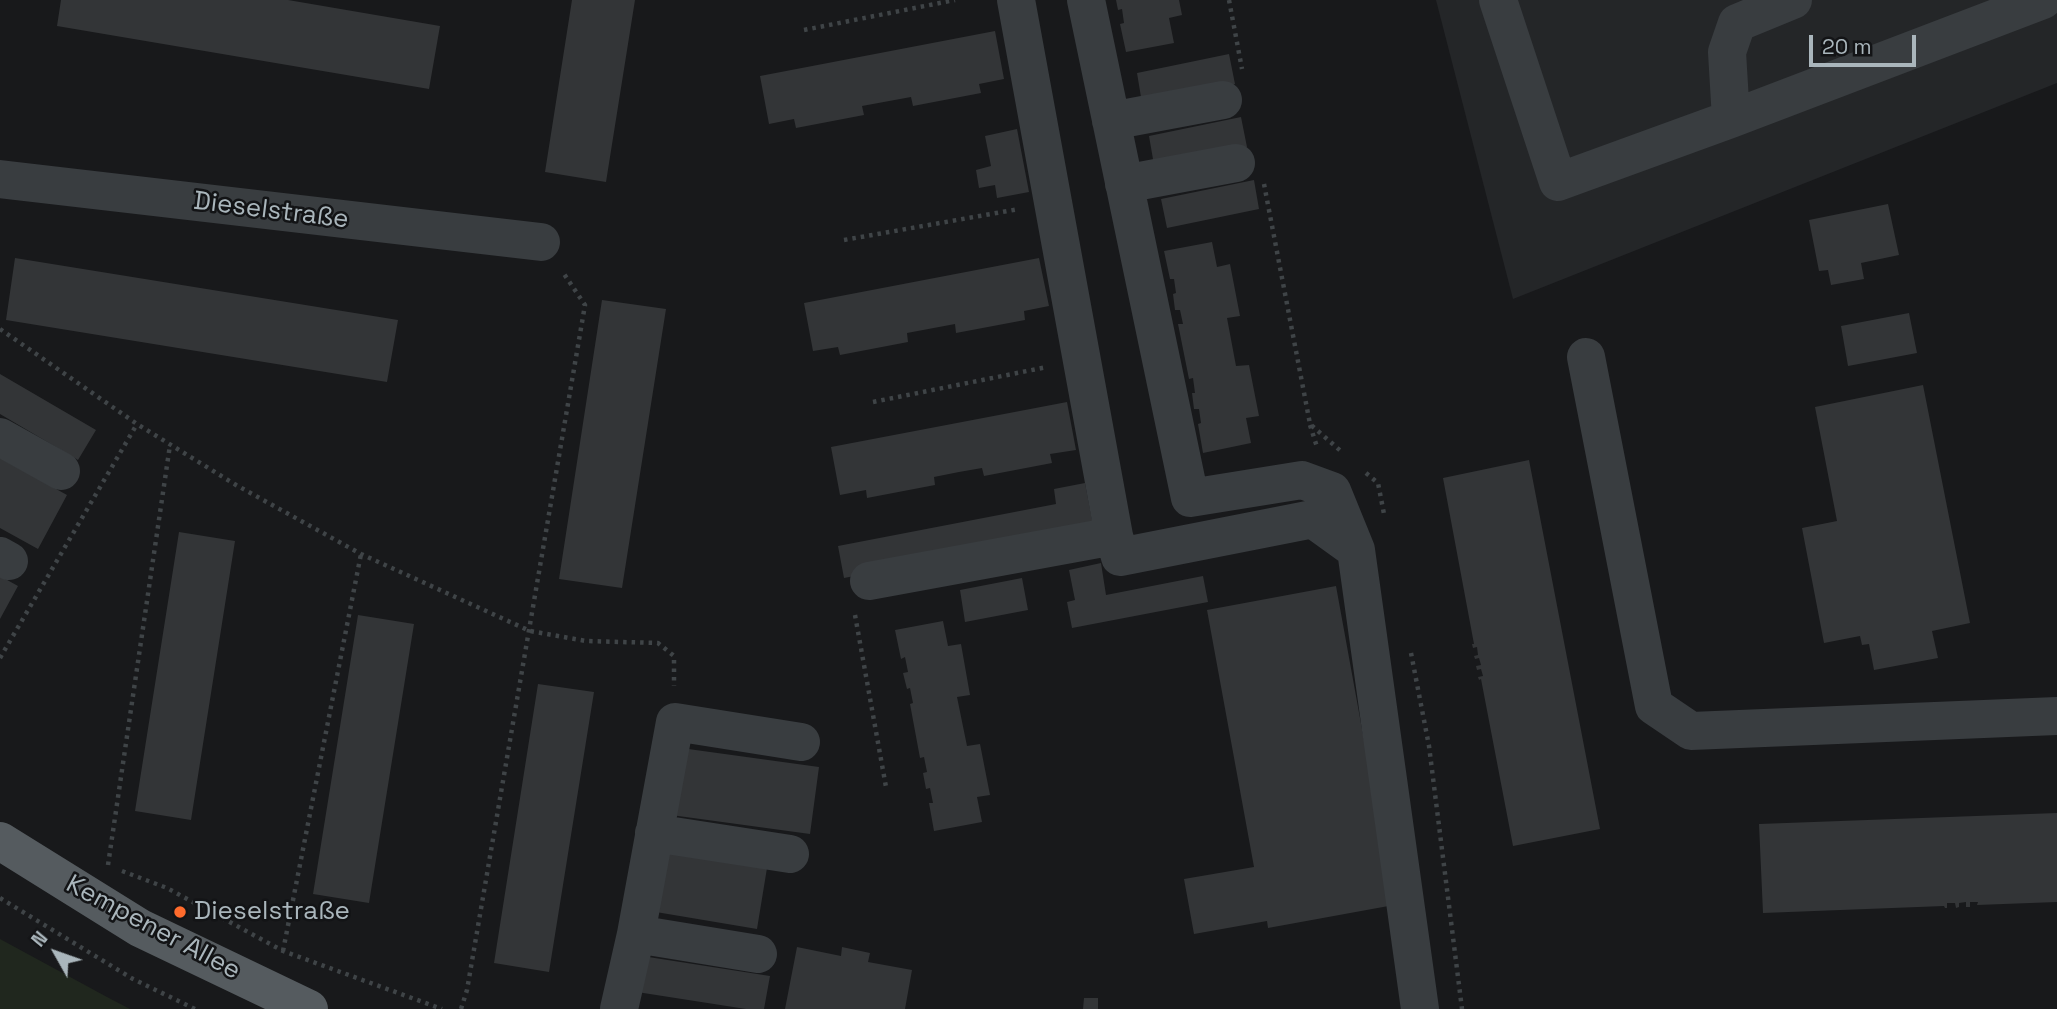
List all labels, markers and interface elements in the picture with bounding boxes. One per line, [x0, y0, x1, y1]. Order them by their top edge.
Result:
scale bar [1812, 21, 1919, 65]
text: 20 m [1822, 33, 1872, 60]
street label: Dieselstraße [192, 186, 350, 236]
street label: Kempener Allee [61, 869, 245, 987]
place label: Dieselstraße [194, 896, 350, 928]
marker: Dieselstraße [172, 904, 188, 920]
north arrow [21, 918, 91, 988]
text: N [26, 926, 53, 952]

